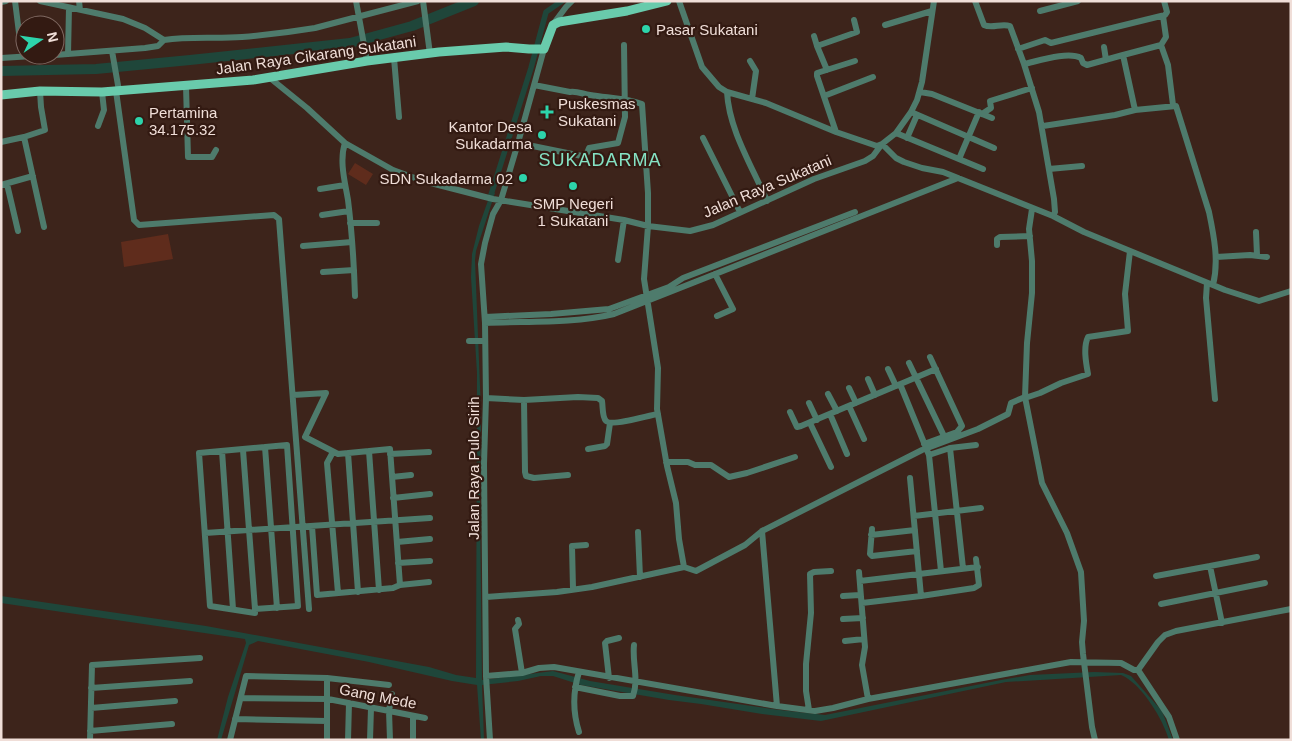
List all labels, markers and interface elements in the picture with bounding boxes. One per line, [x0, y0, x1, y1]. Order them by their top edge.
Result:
north arrow [15, 15, 65, 65]
place label: Pasar Sukatani [656, 21, 758, 38]
marker: Pasar Sukatani [640, 23, 652, 35]
text: N [44, 30, 62, 44]
street label: Jalan Raya Cikarang Sukatani [215, 33, 417, 77]
place label: Puskesmas Sukatani [558, 95, 636, 129]
place label: Pertamina 34.175.32 [149, 104, 218, 138]
marker: Puskesmas Sukatani [540, 105, 554, 119]
marker: Pertamina 34.175.32 [133, 115, 145, 127]
place label: Kantor Desa Sukadarma [449, 118, 533, 152]
marker: Kantor Desa Sukadarma [536, 129, 548, 141]
district label: SUKADARMA [538, 150, 662, 170]
street label: Jalan Raya Sukatani [700, 151, 834, 221]
place label: SDN Sukadarma 02 [380, 170, 513, 187]
marker: SDN Sukadarma 02 [517, 172, 529, 184]
marker: SMP Negeri 1 Sukatani [567, 180, 579, 192]
place label: SMP Negeri 1 Sukatani [533, 195, 613, 229]
street label: Jalan Raya Pulo Sirih [465, 396, 482, 540]
street label: Gang Mede [338, 680, 418, 712]

